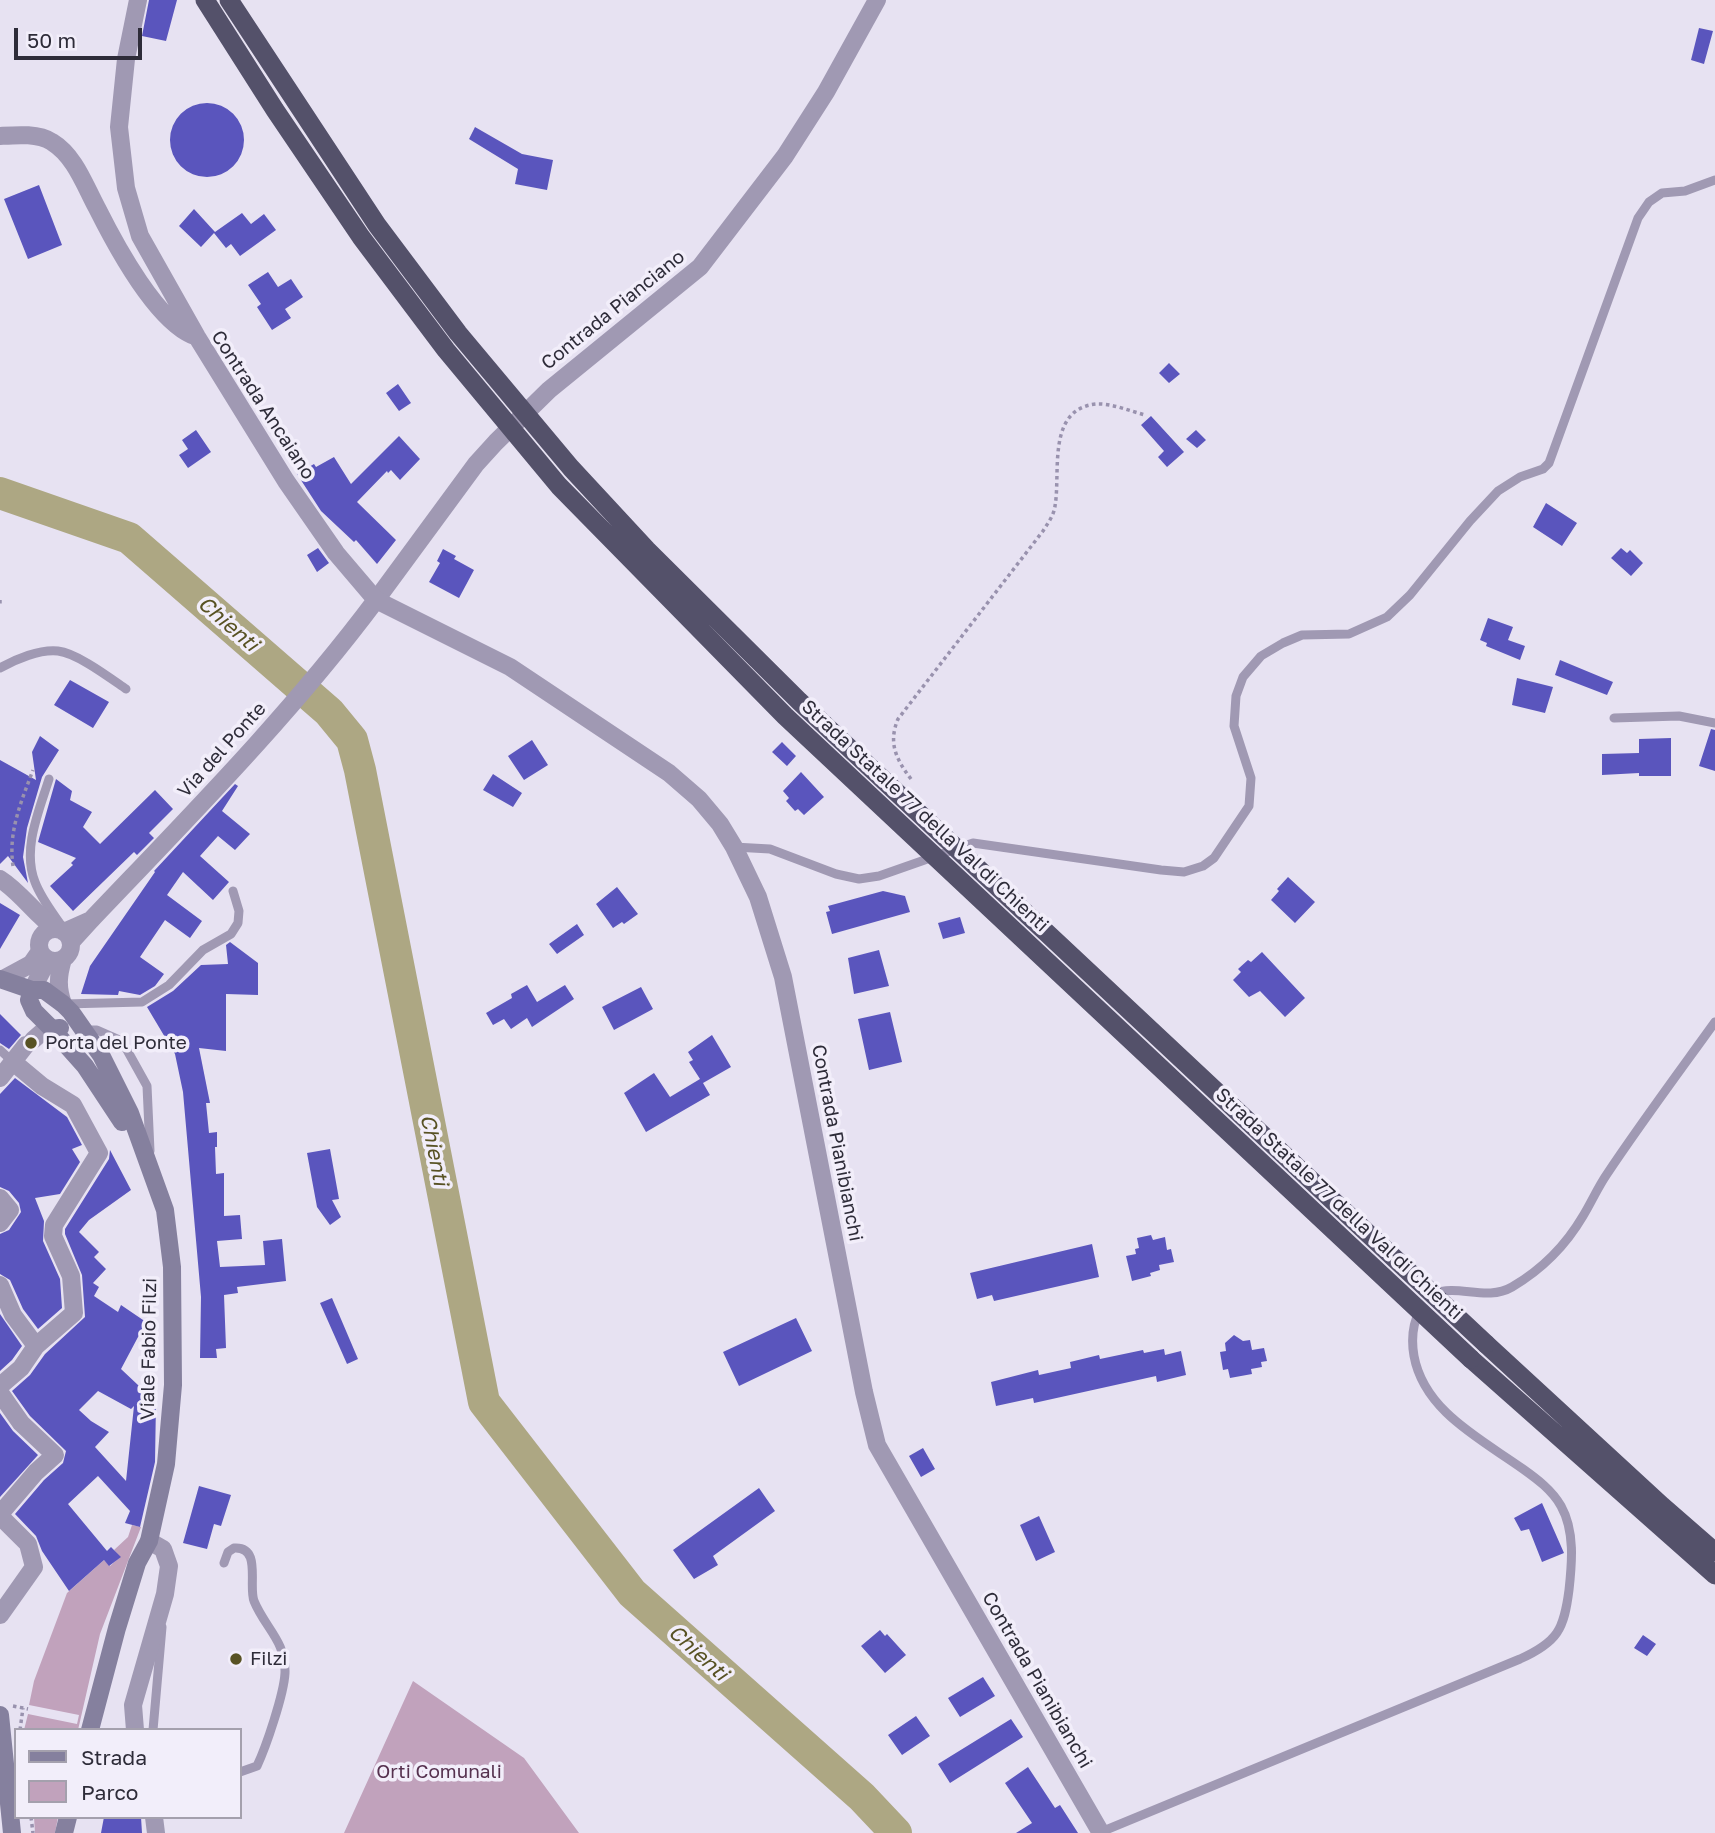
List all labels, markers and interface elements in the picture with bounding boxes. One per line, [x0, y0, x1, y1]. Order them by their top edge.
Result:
scale bar [18, 14, 145, 58]
text: 50 m [27, 27, 76, 53]
street label: Contrada Pianciano [537, 245, 689, 375]
street label: Contrada Ancaiano [206, 326, 320, 484]
water label: Chienti [193, 591, 263, 657]
street label: Strada Statale 77 della Val di Chienti [797, 695, 1053, 937]
street label: Via del Ponte [173, 698, 271, 802]
place label: Porta del Ponte [45, 1032, 187, 1054]
marker: Porta del Ponte [23, 1035, 39, 1051]
street label: Contrada Pianibianchi [807, 1043, 867, 1243]
street label: Strada Statale 77 della Val di Chienti [1211, 1083, 1467, 1325]
water label: Chienti [415, 1112, 453, 1188]
street label: Viale Fabio Filzi [136, 1278, 162, 1420]
street label: Contrada Pianibianchi [977, 1588, 1097, 1772]
water label: Chienti [663, 1620, 733, 1686]
place label: Filzi [250, 1648, 287, 1670]
marker: Filzi [228, 1651, 244, 1667]
legend [14, 1728, 242, 1819]
text: Strada [81, 1744, 147, 1770]
park label: Orti Comunali [376, 1761, 502, 1783]
text: Parco [81, 1779, 138, 1805]

